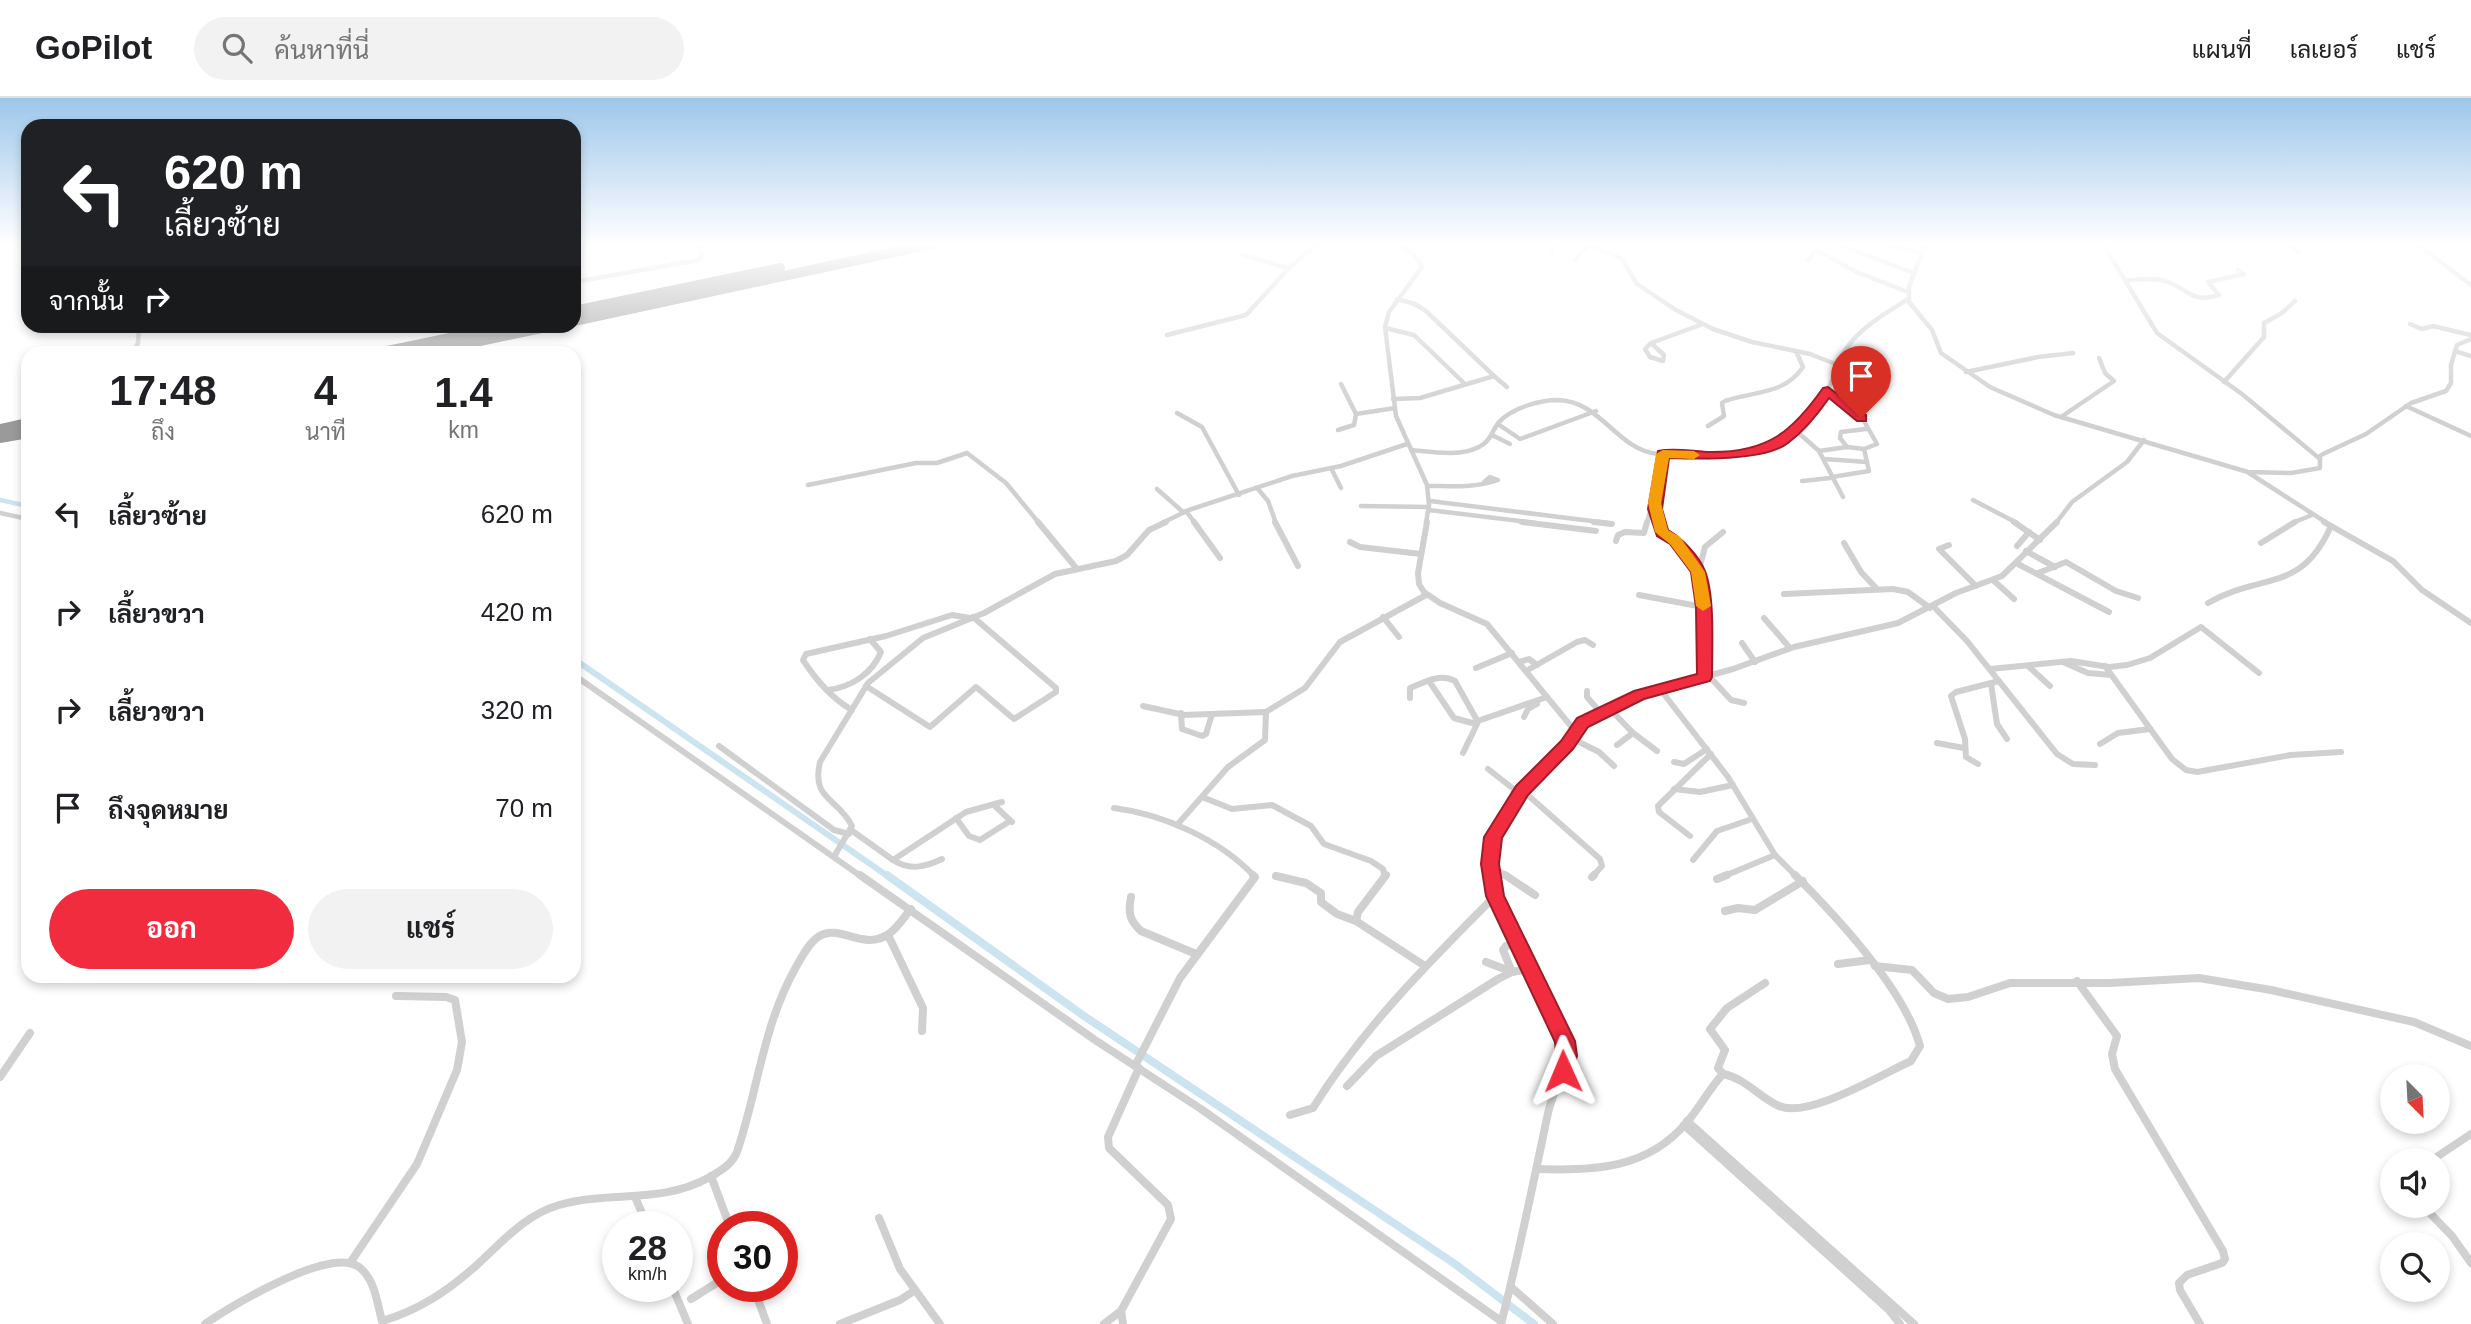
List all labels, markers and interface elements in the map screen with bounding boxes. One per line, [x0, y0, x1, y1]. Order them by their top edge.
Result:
search box [194, 17, 684, 80]
text: GoPilot [35, 29, 152, 66]
icon: search [218, 29, 256, 67]
text: ค้นหาที่นี่ [274, 35, 369, 65]
text: แผนที่ [2192, 36, 2252, 63]
text: เลเยอร์ [2290, 36, 2358, 63]
text: แชร์ [2396, 36, 2436, 63]
text: 620 m [164, 145, 303, 199]
icon: left [49, 147, 140, 238]
text: เลี้ยวซ้าย [164, 207, 281, 243]
icon: right [138, 280, 176, 318]
text: จากนั้น [49, 286, 124, 316]
pin [1831, 346, 1891, 418]
icon: arrive [1842, 357, 1880, 395]
text: 17:48 [109, 367, 217, 414]
text: 4 [314, 367, 337, 414]
text: 1.4 [434, 369, 493, 416]
text: km [448, 417, 479, 443]
text: ถึง [151, 419, 175, 445]
text: นาที [305, 419, 346, 445]
icon: left [49, 495, 87, 533]
text: 620 m [481, 499, 553, 529]
text: เลี้ยวซ้าย [108, 501, 207, 531]
icon: right [49, 593, 87, 631]
text: 420 m [481, 597, 553, 627]
text: เลี้ยวขวา [108, 599, 205, 629]
icon: right [49, 691, 87, 729]
text: 320 m [481, 695, 553, 725]
text: เลี้ยวขวา [108, 697, 205, 727]
icon: arrive [49, 789, 87, 827]
text: 70 m [495, 793, 553, 823]
text: ถึงจุดหมาย [108, 795, 229, 825]
button: ออก [49, 889, 294, 969]
button: แชร์ [308, 889, 553, 969]
position arrow [1526, 1034, 1600, 1108]
north arrow [2380, 1064, 2450, 1134]
map controls [2380, 1064, 2450, 1302]
button: sound [2380, 1148, 2450, 1218]
speed limit sign: 30 [707, 1211, 798, 1302]
text: 28 [628, 1228, 667, 1267]
button: search [2380, 1232, 2450, 1302]
text: km/h [628, 1264, 667, 1284]

